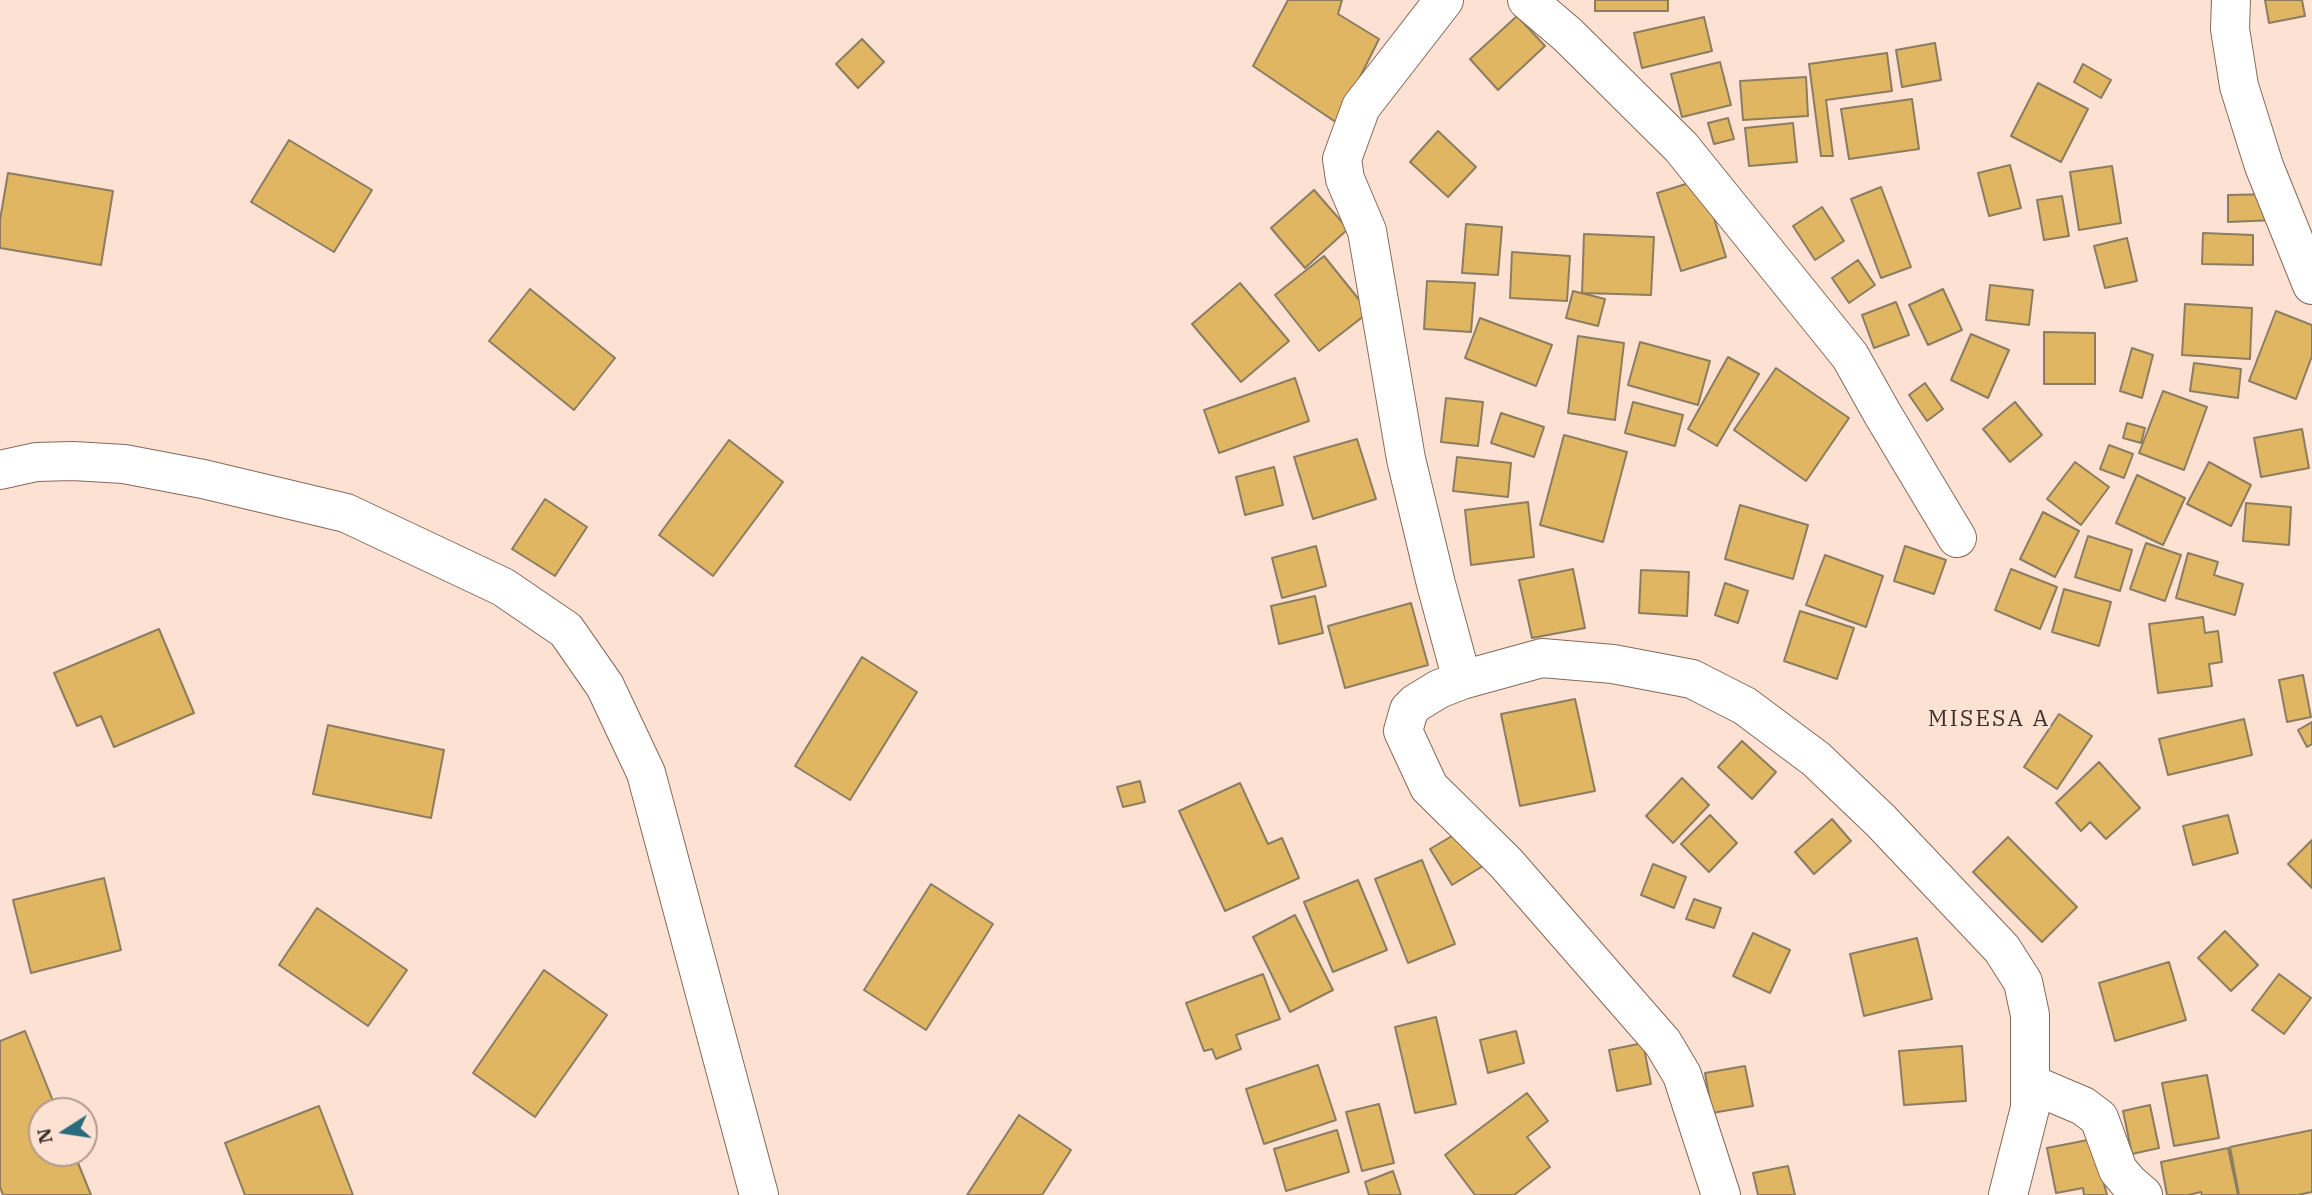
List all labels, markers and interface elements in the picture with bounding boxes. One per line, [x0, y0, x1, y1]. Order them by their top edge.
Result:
district label: MISESA A [1929, 705, 2049, 733]
north arrow [28, 1097, 98, 1167]
text: N [31, 1126, 58, 1146]

